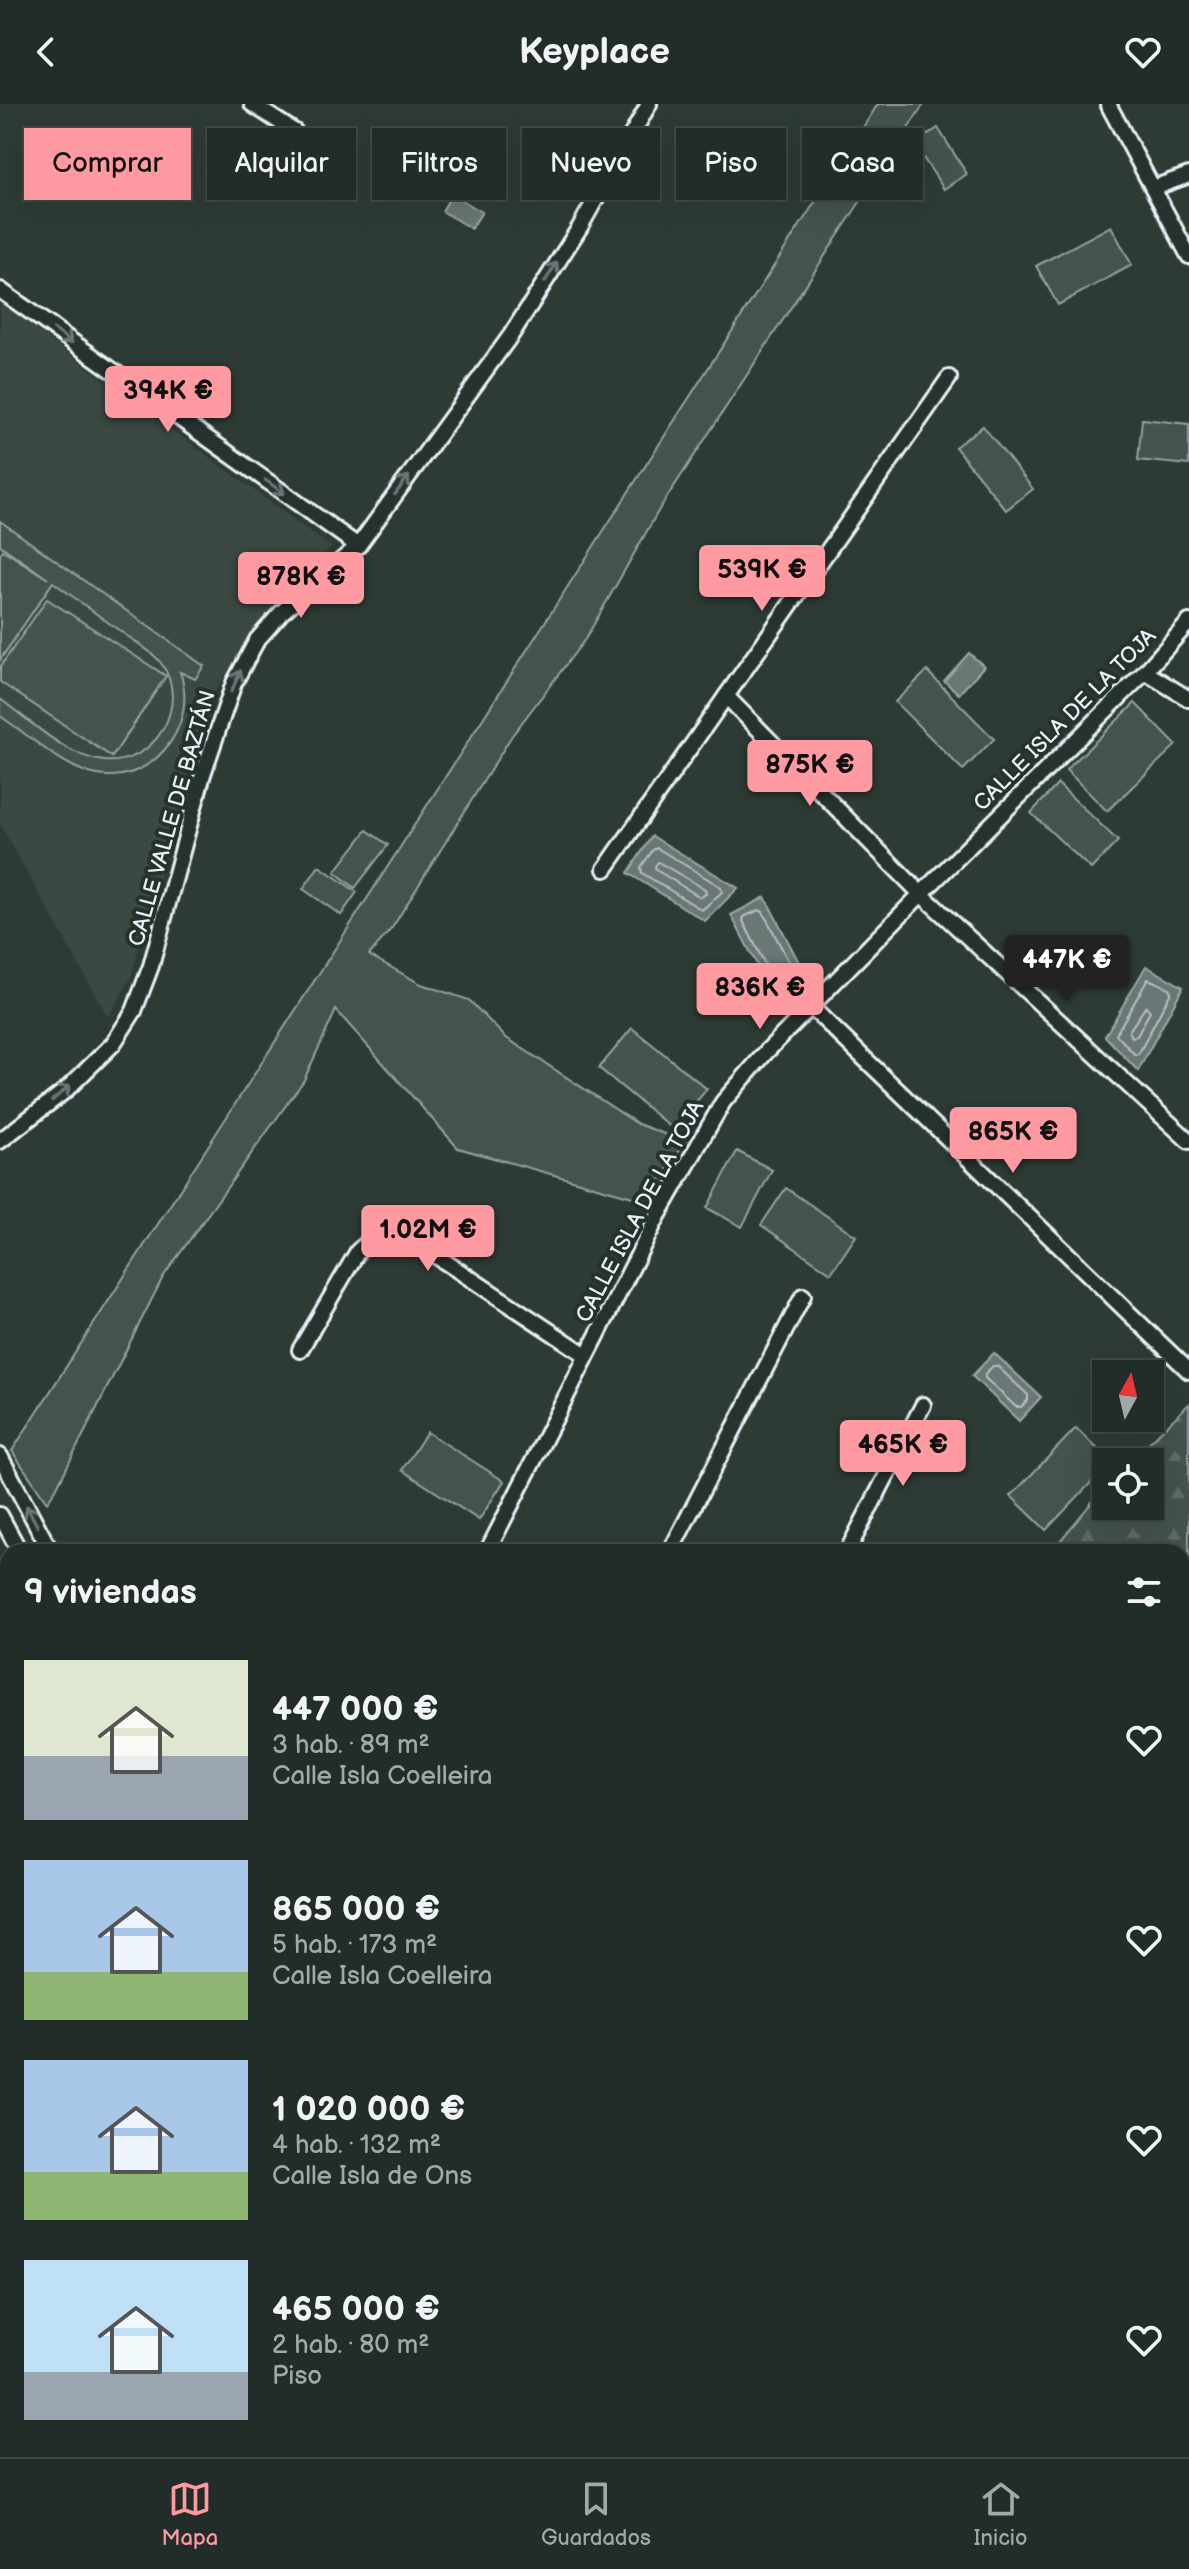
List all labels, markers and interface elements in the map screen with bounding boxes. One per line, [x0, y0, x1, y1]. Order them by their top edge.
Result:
icon: back [24, 30, 68, 74]
icon: heart [1121, 30, 1165, 74]
text: Keyplace [519, 31, 670, 74]
chip: Comprar [24, 128, 191, 200]
chip: Alquilar [207, 128, 356, 200]
chip: Filtros [372, 128, 506, 200]
chip: Nuevo [522, 128, 660, 200]
chip: Piso [676, 128, 786, 200]
chip: Casa [802, 128, 923, 200]
one-way arrow [544, 261, 560, 284]
one-way arrow [52, 328, 74, 344]
pin: 394K € [103, 366, 233, 434]
text: 394K € [123, 376, 213, 407]
one-way arrow [394, 474, 410, 496]
one-way arrow [264, 478, 285, 495]
pin: 539K € [697, 545, 827, 613]
pin: 878K € [236, 552, 366, 620]
text: 539K € [717, 555, 807, 586]
text: 878K € [256, 562, 346, 593]
street label: CALLE ISLA DE LA TOJA [968, 623, 1162, 817]
one-way arrow [229, 669, 244, 693]
street label: CALLE VALLE DE BAZTÁN [122, 687, 222, 949]
pin: 875K € [745, 740, 875, 808]
text: 875K € [765, 750, 855, 781]
pin: 447K € [1002, 935, 1132, 1003]
text: 447K € [1022, 945, 1112, 976]
pin: 836K € [695, 963, 825, 1031]
text: 836K € [715, 973, 805, 1004]
one-way arrow [50, 1084, 71, 1102]
street label: CALLE ISLA DE LA TOJA [570, 1096, 711, 1327]
pin: 865K € [948, 1107, 1078, 1175]
text: 865K € [968, 1117, 1058, 1148]
pin: 1.02M € [354, 1205, 502, 1273]
text: 1.02M € [379, 1215, 477, 1246]
north arrow [1092, 1360, 1164, 1432]
map controls [1092, 1360, 1164, 1520]
pin: 465K € [838, 1420, 968, 1488]
text: 465K € [858, 1430, 948, 1461]
button: locate [1092, 1448, 1164, 1520]
one-way arrow [23, 1505, 39, 1529]
icon: filters [1122, 1570, 1166, 1614]
text: 9 viviendas [24, 1572, 197, 1613]
text: 447 000 € [272, 1689, 438, 1730]
icon: home [88, 1692, 184, 1788]
icon: heart [1122, 1718, 1166, 1762]
text: 3 hab. · 89 m² [272, 1730, 430, 1761]
text: Calle Isla Coelleira [272, 1761, 493, 1792]
text: 865 000 € [272, 1889, 440, 1930]
icon: home [88, 1892, 184, 1988]
icon: heart [1122, 1918, 1166, 1962]
text: 5 hab. · 173 m² [272, 1930, 437, 1961]
text: Calle Isla Coelleira [272, 1961, 493, 1992]
text: 1 020 000 € [272, 2089, 465, 2130]
icon: home [88, 2092, 184, 2188]
icon: heart [1122, 2118, 1166, 2162]
text: 4 hab. · 132 m² [272, 2130, 441, 2161]
text: Calle Isla de Ons [272, 2161, 472, 2192]
text: 465 000 € [272, 2289, 440, 2330]
icon: home [88, 2292, 184, 2388]
icon: heart [1122, 2318, 1166, 2362]
text: 2 hab. · 80 m² [272, 2330, 429, 2361]
text: Piso [272, 2361, 322, 2392]
tab: Mapa [161, 2477, 218, 2552]
tab: Guardados [541, 2477, 651, 2552]
tab: Inicio [974, 2477, 1028, 2552]

